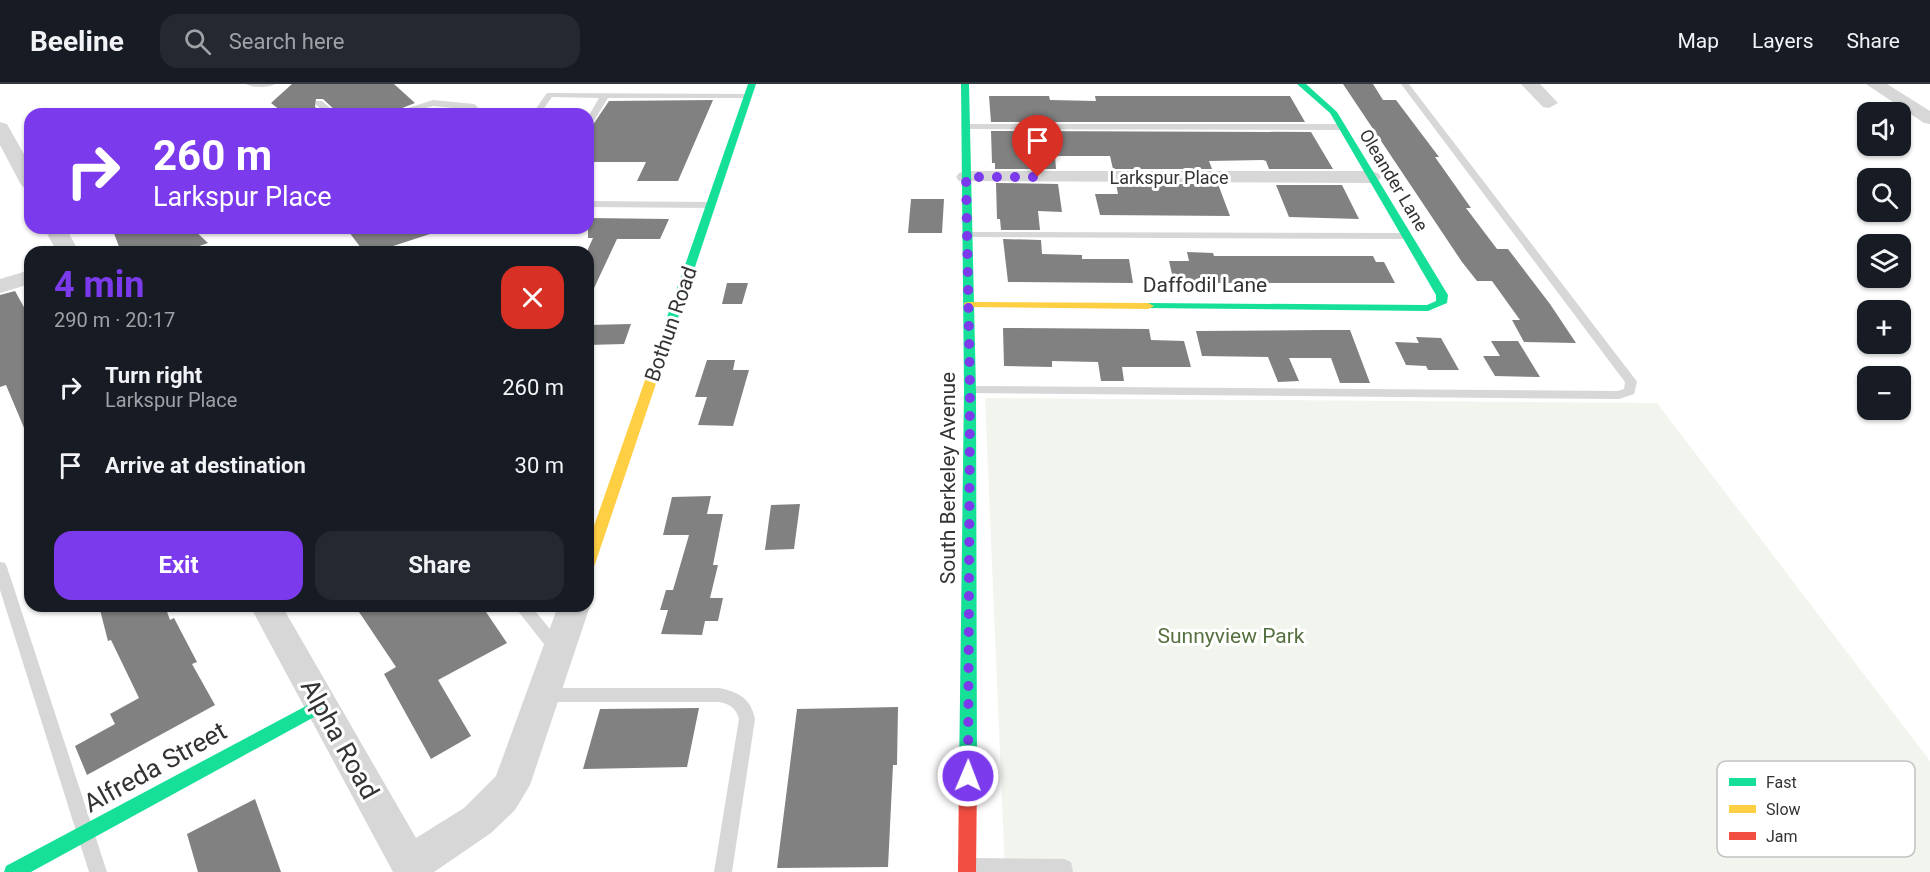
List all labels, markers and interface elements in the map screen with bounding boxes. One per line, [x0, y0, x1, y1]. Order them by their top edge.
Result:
search box [160, 14, 580, 68]
text: Beeline [30, 25, 124, 58]
icon: search [181, 25, 214, 58]
text: Search here [229, 29, 345, 54]
text: Map [1677, 29, 1719, 53]
text: Layers [1752, 29, 1813, 53]
text: Share [1846, 29, 1900, 53]
map controls [1857, 102, 1911, 420]
button: sound [1857, 102, 1911, 156]
pin [1012, 115, 1063, 177]
icon: arrive [1021, 124, 1054, 157]
street label: Oleander Lane [1355, 125, 1433, 235]
text: 260 m [153, 131, 272, 180]
icon: right [54, 132, 132, 210]
street label: Larkspur Place [1109, 167, 1229, 188]
button: search [1857, 168, 1911, 222]
text: Larkspur Place [153, 181, 332, 213]
button: layers [1857, 234, 1911, 288]
street label: Bothun Road [640, 263, 702, 385]
text: 4 min [54, 264, 145, 306]
button: close [501, 266, 564, 329]
street label: Daffodil Lane [1143, 273, 1267, 297]
button: + [1857, 300, 1911, 354]
text: 290 m · 20:17 [54, 308, 175, 332]
text: Turn right [105, 363, 202, 388]
button: − [1857, 366, 1911, 420]
icon: right [54, 371, 87, 404]
street label: South Berkeley Avenue [936, 372, 960, 584]
text: 260 m [502, 375, 564, 400]
text: Larkspur Place [105, 388, 237, 412]
icon: arrive [54, 449, 87, 482]
text: Arrive at destination [105, 453, 306, 478]
text: 30 m [515, 453, 564, 478]
button: Exit [54, 531, 303, 600]
button: Share [315, 531, 564, 600]
park label: Sunnyview Park [1158, 624, 1305, 648]
street label: Alpha Road [295, 674, 385, 804]
street label: Alfreda Street [78, 715, 232, 819]
position arrow [936, 744, 1000, 808]
legend [1717, 761, 1915, 857]
text: Fast [1766, 773, 1797, 792]
text: Slow [1766, 800, 1801, 819]
text: Jam [1766, 827, 1798, 846]

